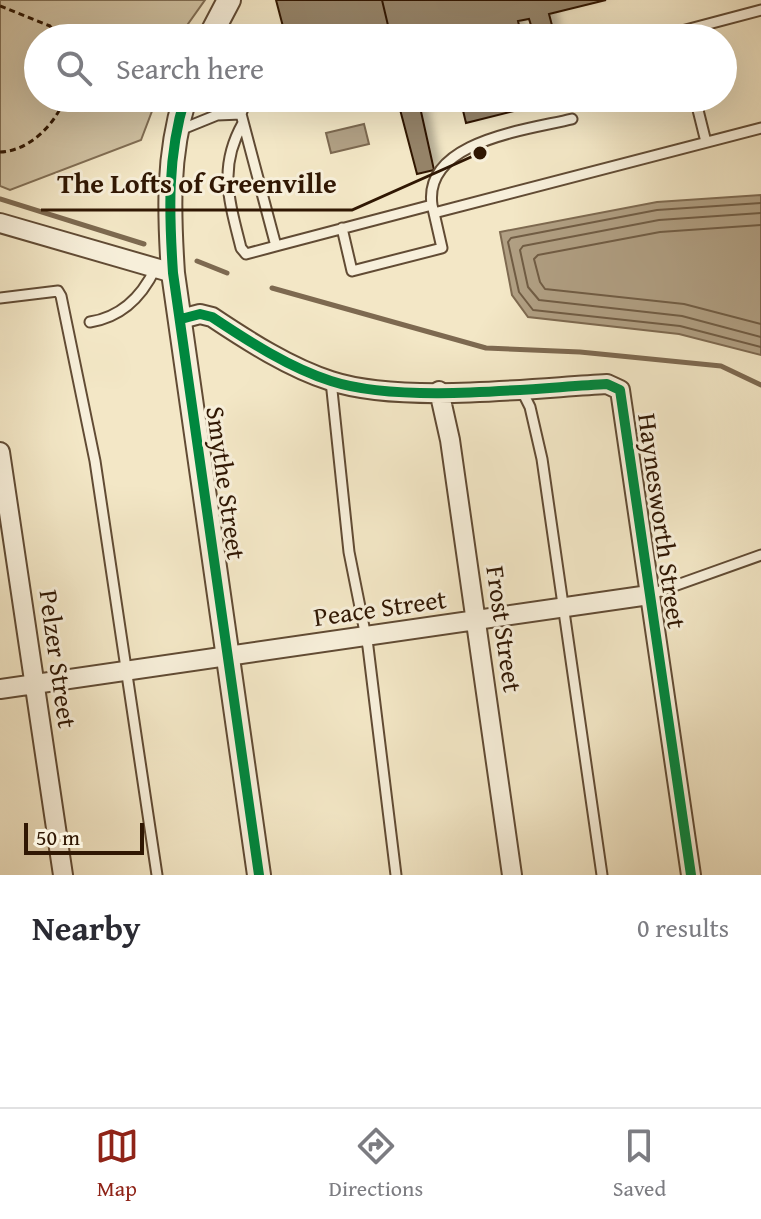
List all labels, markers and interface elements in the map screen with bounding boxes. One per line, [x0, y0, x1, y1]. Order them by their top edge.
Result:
search box [24, 24, 737, 112]
icon: search [52, 46, 96, 90]
text: Search here [116, 46, 264, 90]
callout: The Lofts of Greenville [41, 158, 352, 210]
text: The Lofts of Greenville [57, 162, 337, 203]
street label: Smythe Street [196, 404, 257, 562]
street label: Haynesworth Street [628, 411, 697, 631]
street label: Frost Street [476, 563, 533, 695]
street label: Peace Street [311, 579, 449, 636]
street label: Pelzer Street [29, 587, 87, 731]
scale bar [24, 819, 144, 855]
text: 50 m [36, 821, 80, 853]
text: Nearby [32, 903, 141, 952]
text: 0 results [637, 908, 729, 947]
tab: Map [95, 1124, 139, 1204]
tab: Directions [329, 1124, 423, 1204]
tab: Saved [613, 1124, 666, 1204]

